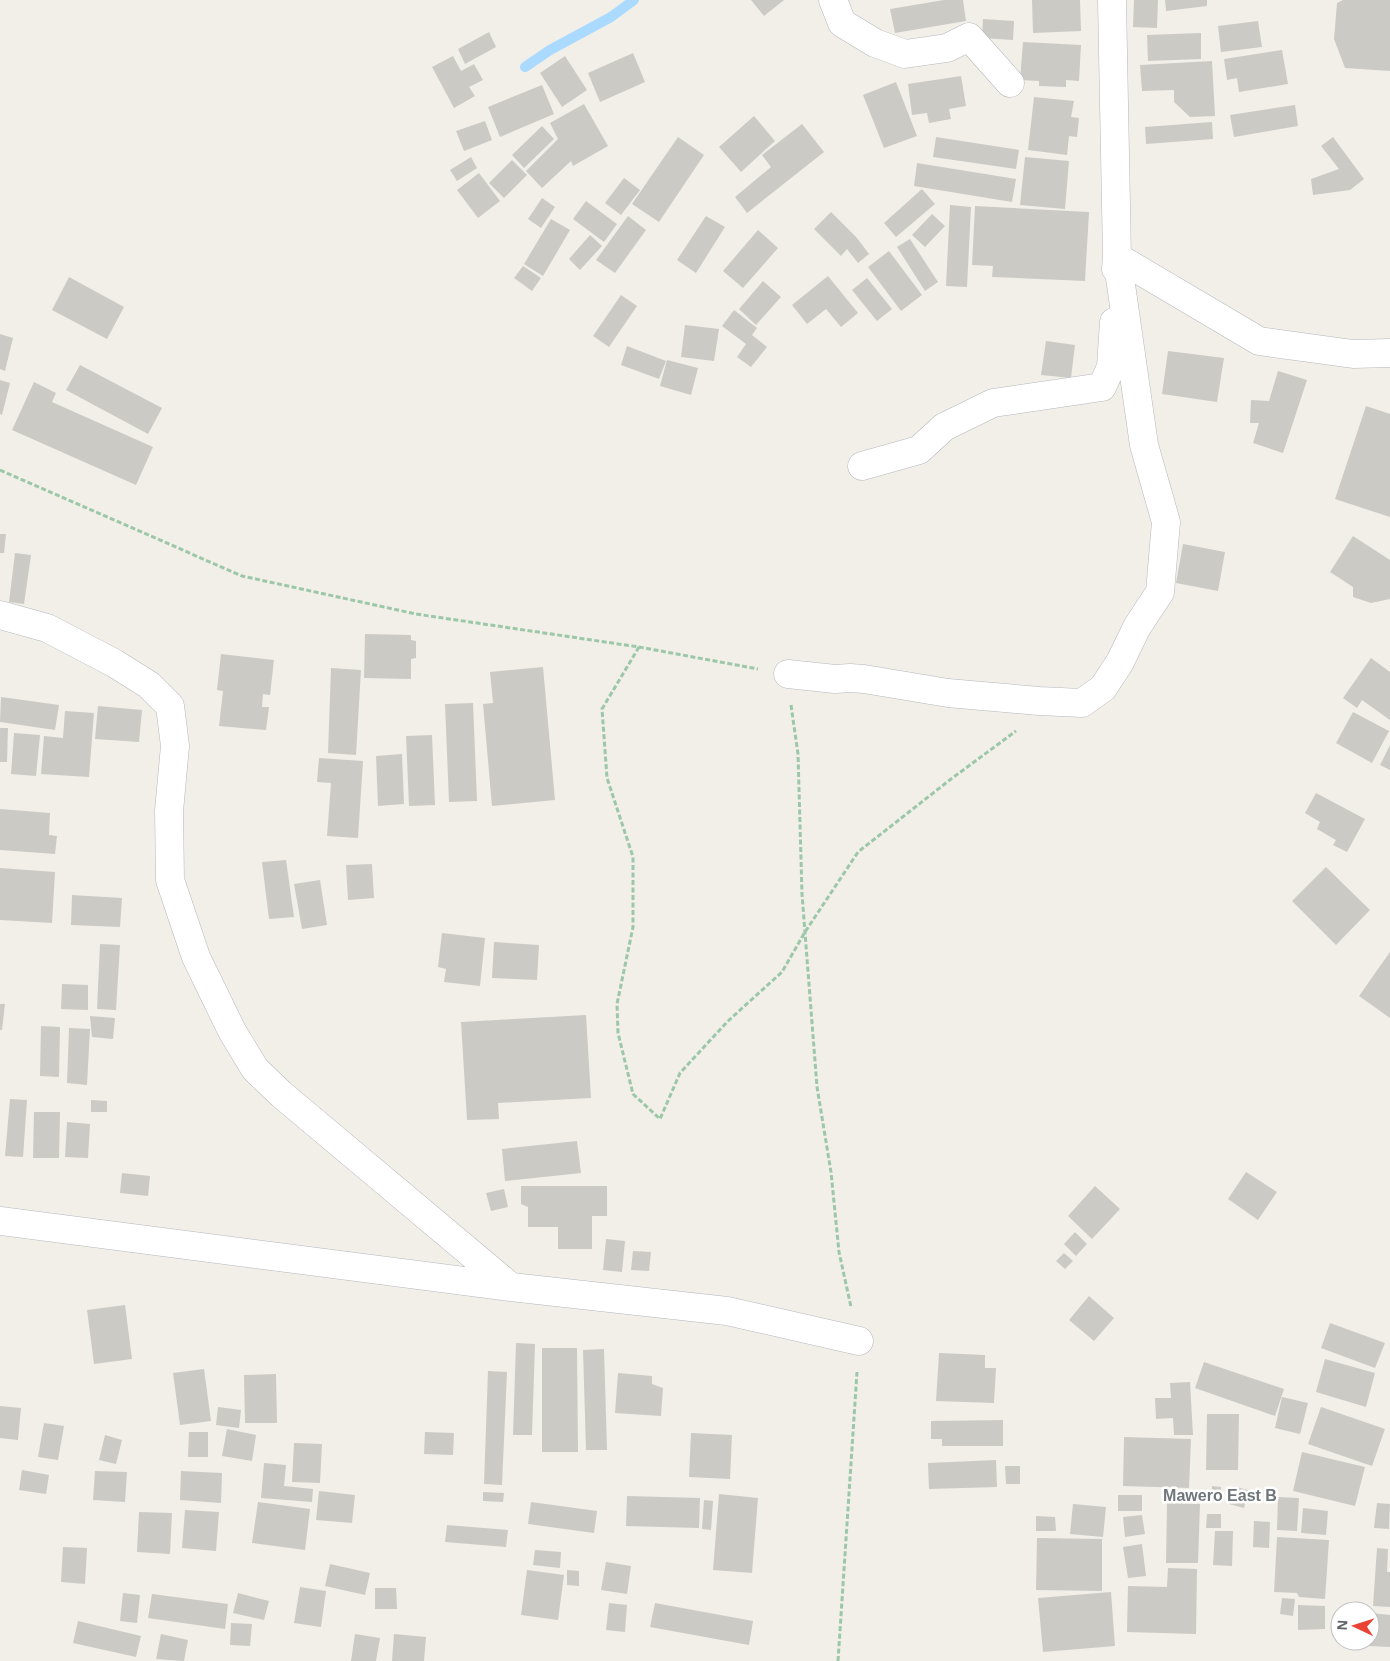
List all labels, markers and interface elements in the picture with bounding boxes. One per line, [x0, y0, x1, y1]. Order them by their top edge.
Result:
district label: Mawero East B [1163, 1487, 1277, 1504]
north arrow [1330, 1601, 1380, 1651]
text: N [1334, 1619, 1350, 1631]

